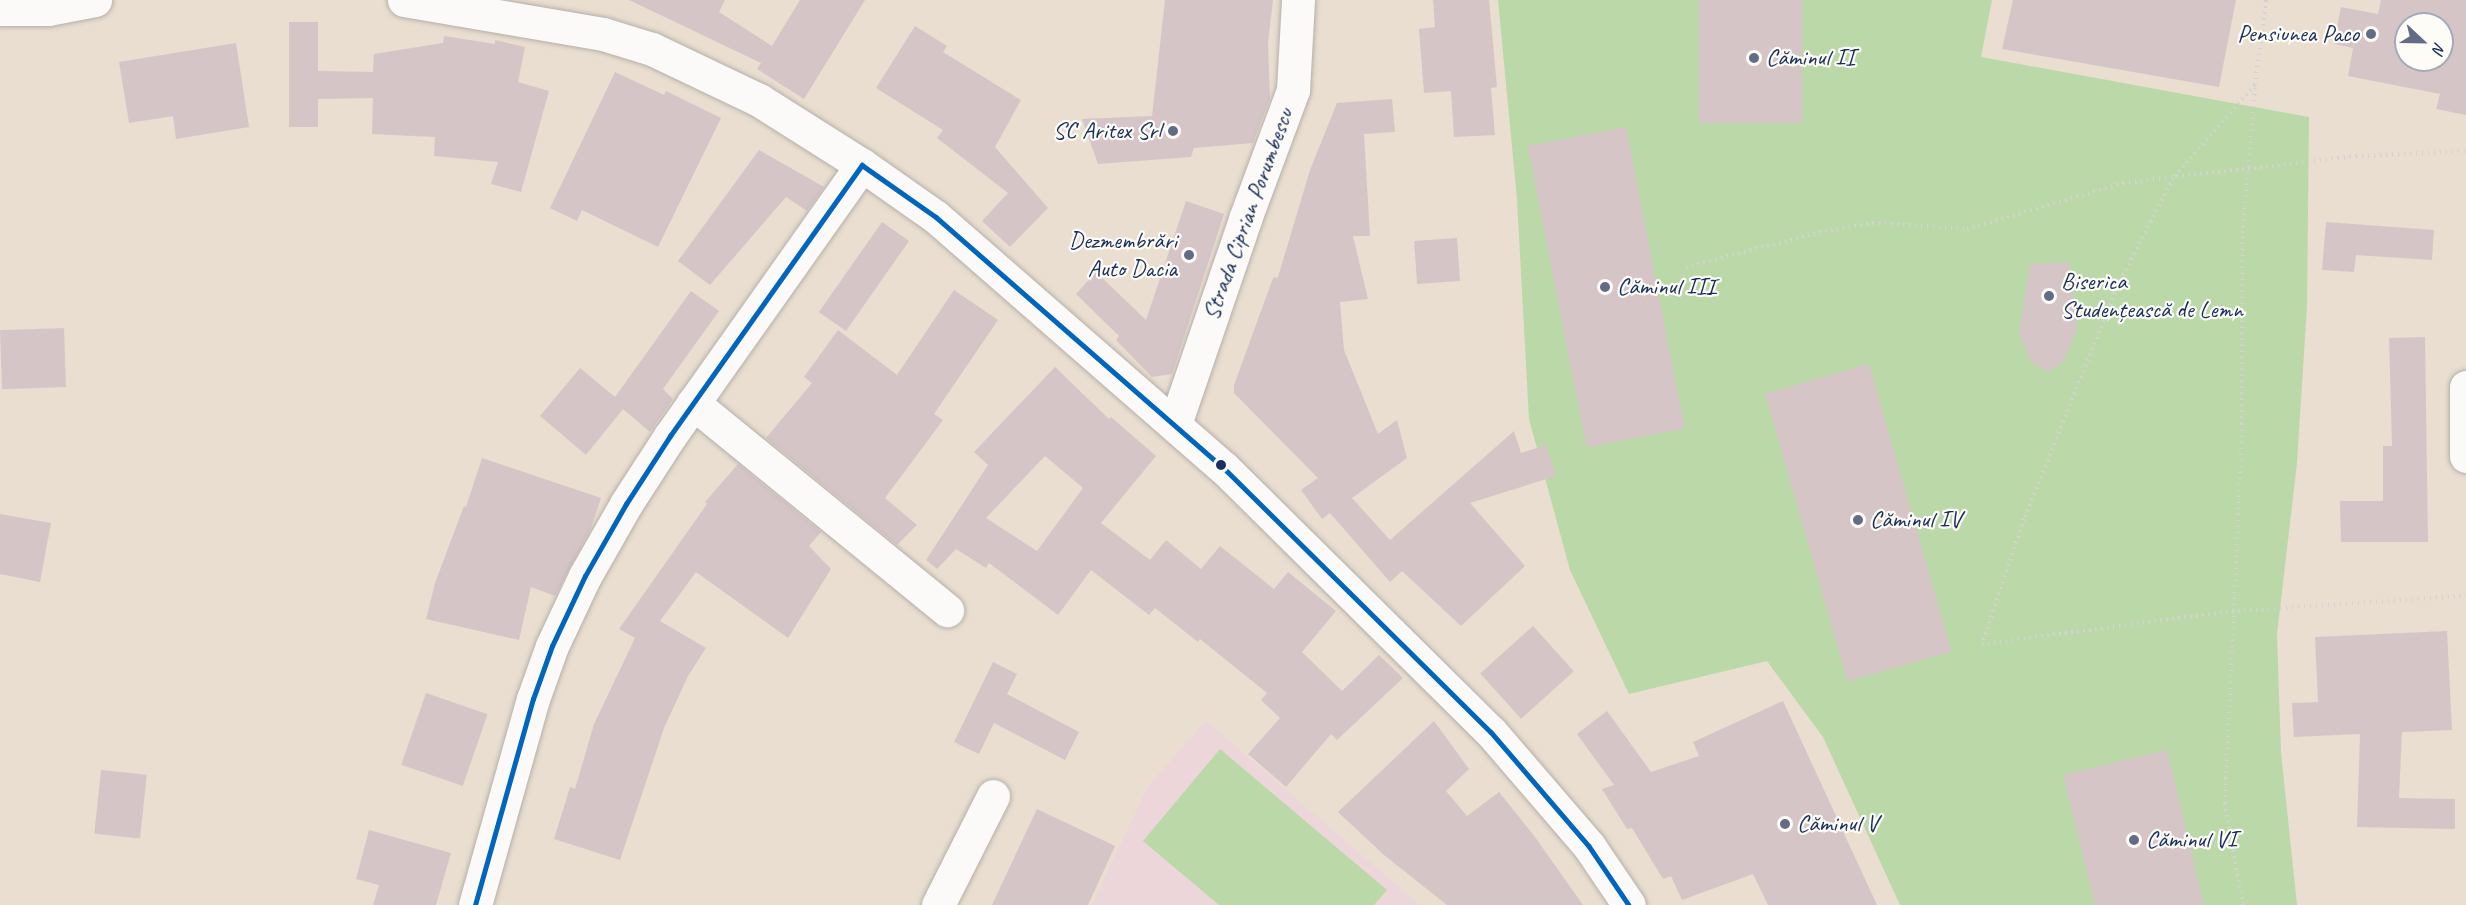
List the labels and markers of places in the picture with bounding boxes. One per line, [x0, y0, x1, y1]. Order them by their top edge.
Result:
place label: Pensiunea Paco [2237, 20, 2359, 48]
marker: Pensiunea Paco [2364, 27, 2378, 41]
place label: Căminul II [1766, 44, 1855, 72]
marker: Căminul II [1747, 51, 1761, 65]
place label: SC Aritex Srl [1053, 117, 1161, 145]
marker: SC Aritex Srl [1166, 124, 1180, 138]
place label: Dezmembrări Auto Dacia [1069, 227, 1177, 283]
marker: Dezmembrări Auto Dacia [1182, 248, 1196, 262]
place label: Biserica Studențească de Lemn [2061, 268, 2242, 324]
place label: Căminul III [1617, 273, 1716, 301]
marker: Căminul III [1598, 280, 1612, 294]
marker: Biserica Studențească de Lemn [2042, 289, 2056, 303]
unlabelled marker [1215, 459, 1227, 471]
place label: Căminul IV [1870, 506, 1961, 534]
marker: Căminul IV [1851, 513, 1865, 527]
place label: Căminul V [1797, 810, 1878, 838]
marker: Căminul V [1778, 817, 1792, 831]
place label: Căminul VI [2146, 826, 2237, 854]
marker: Căminul VI [2127, 833, 2141, 847]

